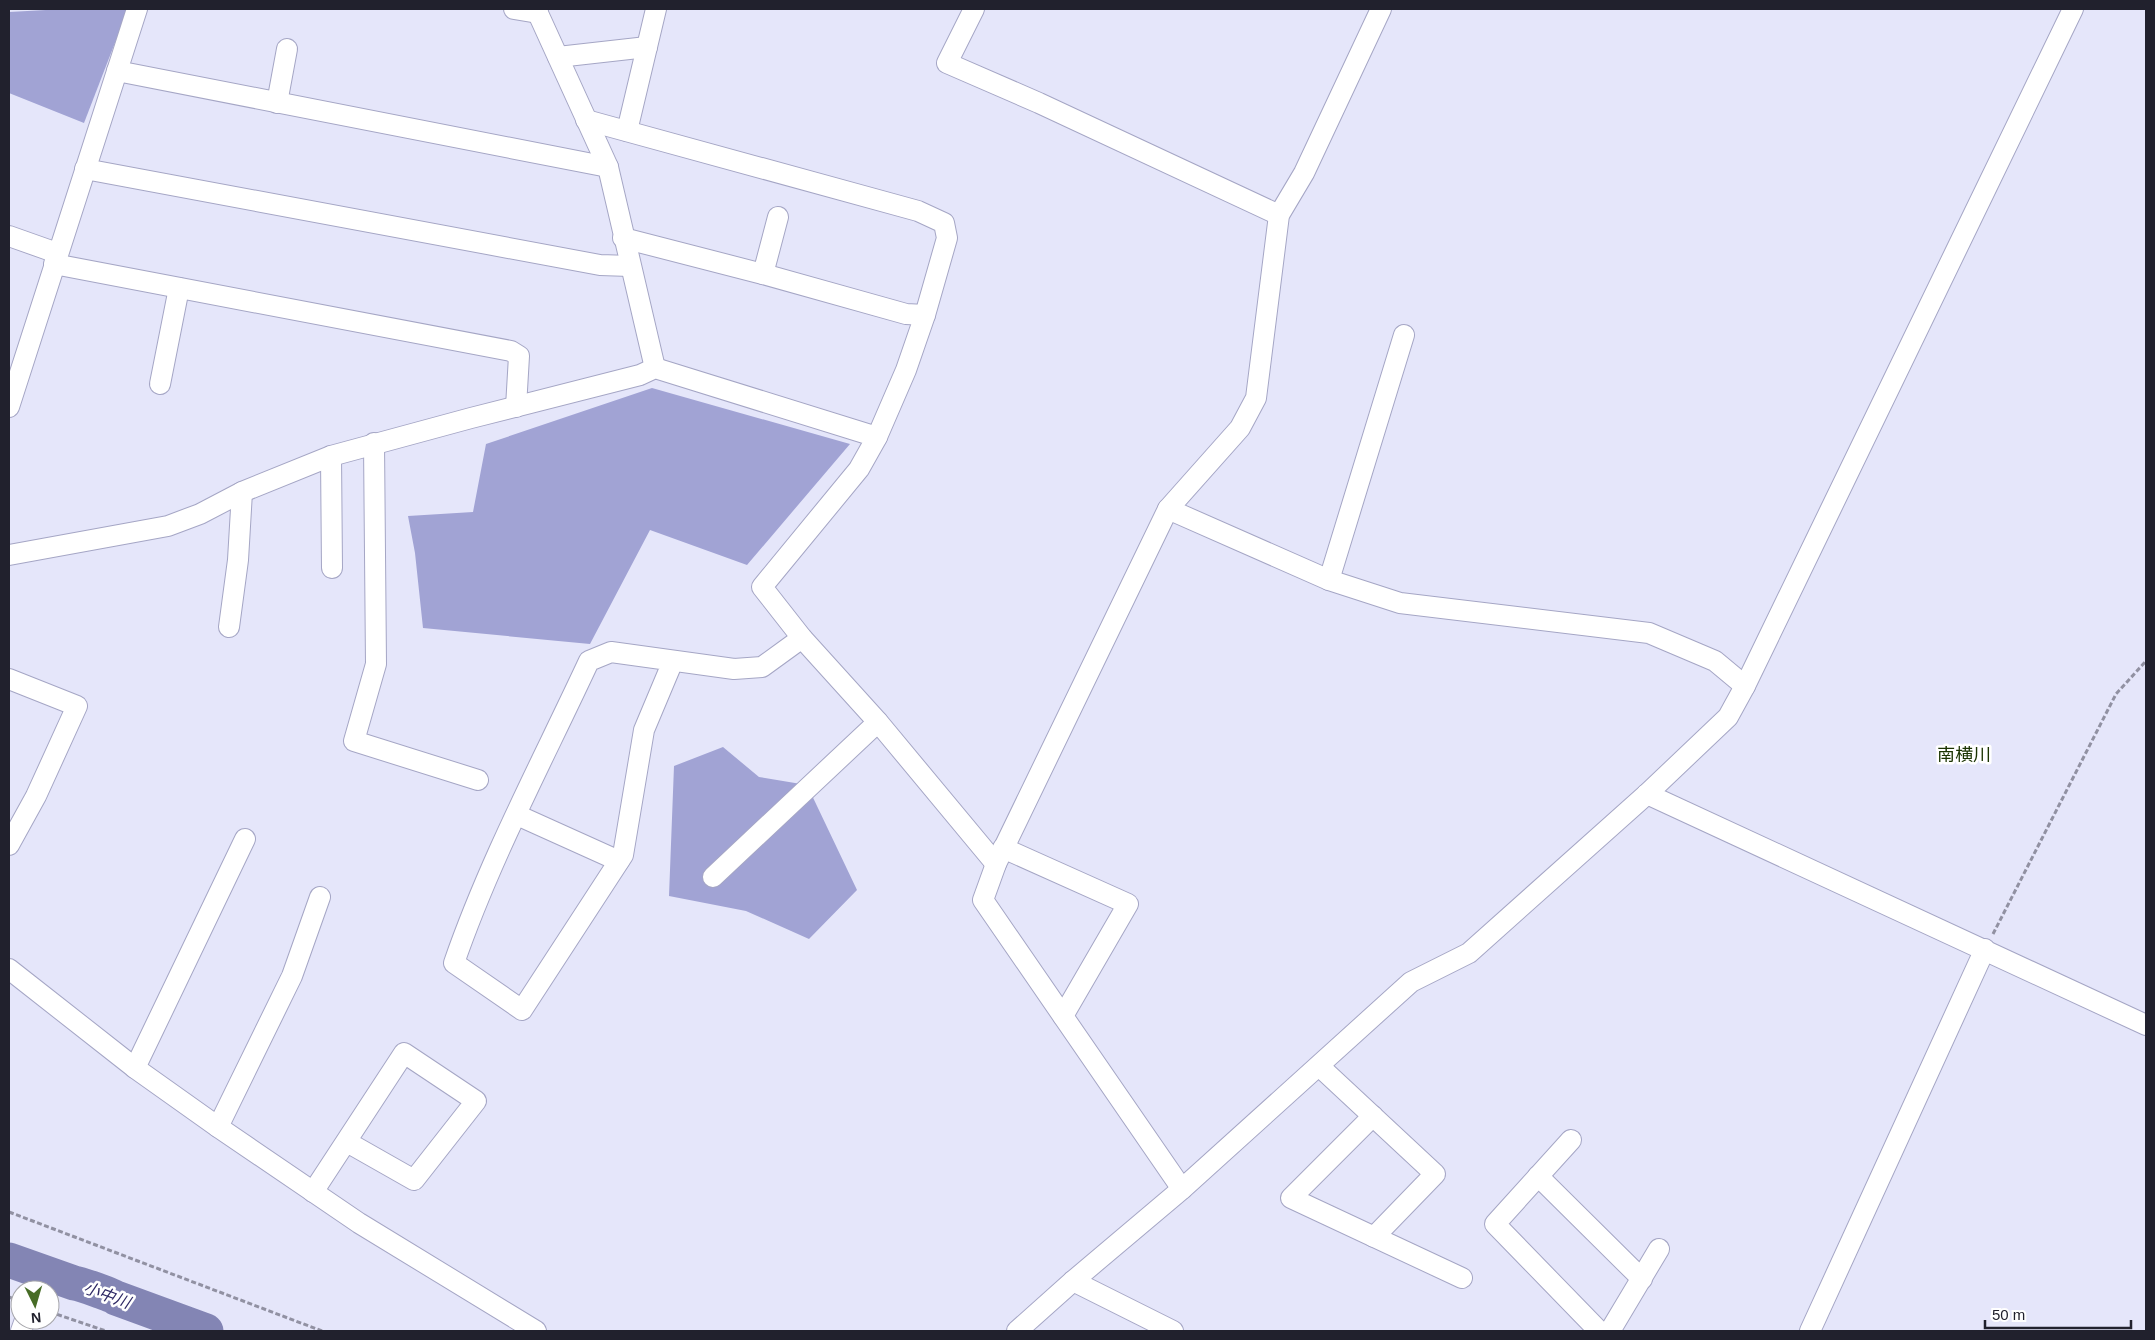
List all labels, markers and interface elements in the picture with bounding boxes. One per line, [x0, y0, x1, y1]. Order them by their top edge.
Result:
district label: 南横川 [1937, 745, 1991, 765]
water label: 小中川 [82, 1279, 134, 1312]
north arrow [10, 1280, 60, 1330]
scale bar [1985, 1298, 2131, 1330]
text: 50 m [1992, 1306, 2025, 1323]
text: N [30, 1310, 42, 1326]

